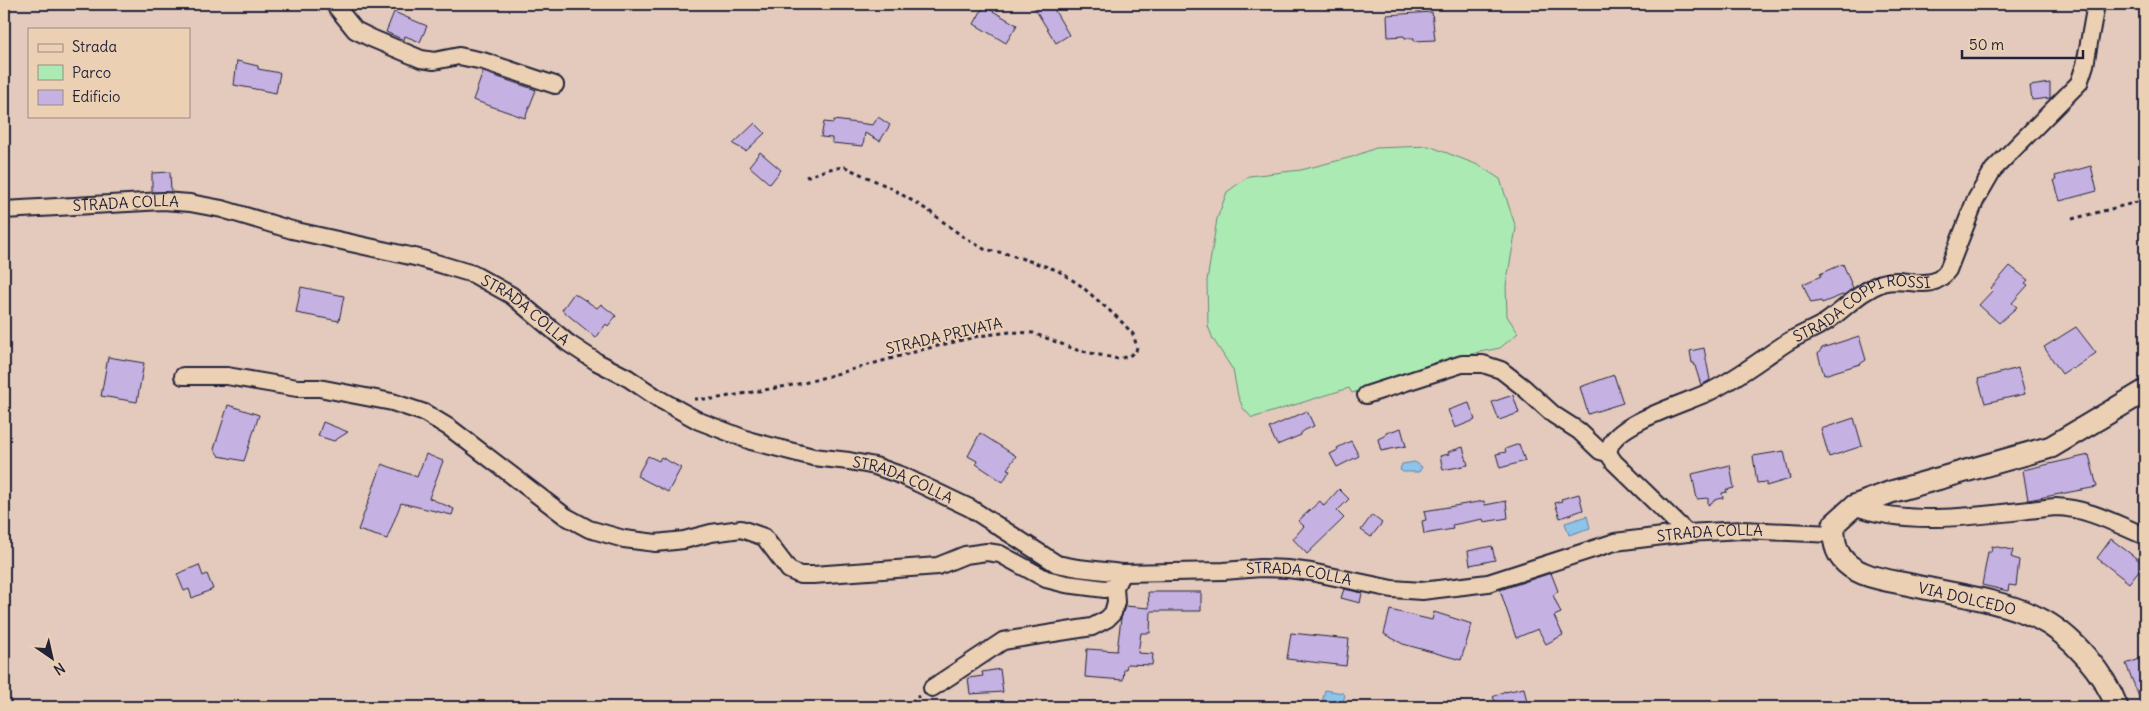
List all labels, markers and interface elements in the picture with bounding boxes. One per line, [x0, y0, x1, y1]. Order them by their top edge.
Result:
legend [28, 28, 190, 118]
scale bar [1962, 28, 2083, 60]
text: 50 m [1969, 35, 2004, 54]
text: Strada [72, 37, 117, 56]
text: Parco [72, 63, 111, 82]
text: Edificio [72, 87, 120, 106]
street label: STRADA COLLA [72, 191, 180, 215]
street label: STRADA COLLA [478, 270, 574, 349]
street label: STRADA COPPI ROSSI [1790, 271, 1931, 346]
street label: STRADA PRIVATA [884, 313, 1004, 358]
street label: STRADA COLLA [851, 452, 956, 508]
street label: STRADA COLLA [1656, 520, 1764, 546]
street label: STRADA COLLA [1245, 558, 1354, 589]
street label: VIA DOLCEDO [1916, 578, 2018, 619]
north arrow [28, 634, 78, 684]
text: N [50, 659, 68, 679]

